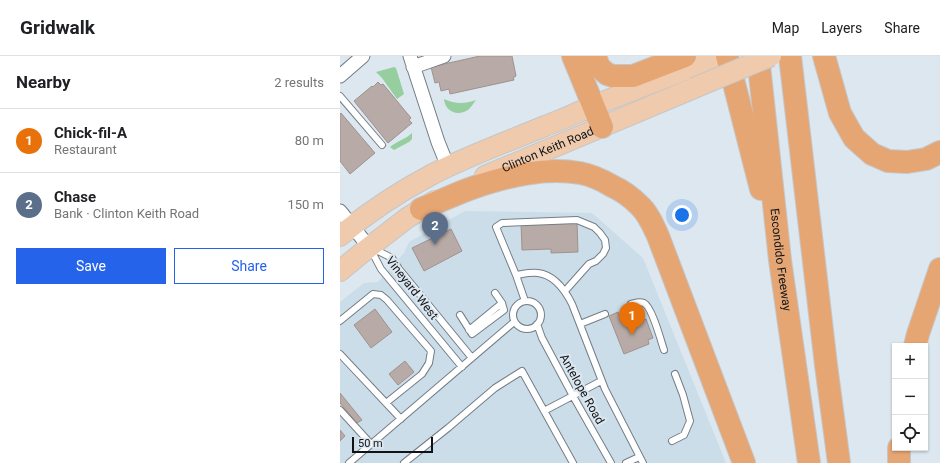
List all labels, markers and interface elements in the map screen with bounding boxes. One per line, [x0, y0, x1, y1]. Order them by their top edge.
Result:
text: Gridwalk [20, 16, 95, 39]
text: Map [772, 20, 799, 36]
text: Layers [821, 20, 862, 36]
text: Share [884, 20, 920, 36]
text: Nearby [16, 72, 71, 92]
text: 2 results [274, 75, 324, 90]
text: Chick-fil-A [54, 124, 127, 142]
street label: Clinton Keith Road [500, 124, 596, 175]
text: 1 [25, 133, 33, 148]
text: 80 m [295, 133, 324, 148]
text: Restaurant [54, 142, 117, 157]
text: Chase [54, 188, 96, 206]
text: 2 [25, 197, 33, 212]
text: 150 m [287, 197, 324, 212]
your location [672, 205, 692, 225]
text: Bank · Clinton Keith Road [54, 206, 199, 221]
street label: Escondido Freeway [767, 208, 794, 312]
pin: 2 [422, 212, 448, 245]
button: Save [16, 248, 166, 284]
button: Share [174, 248, 324, 284]
street label: Vineyard West [383, 254, 441, 322]
pin: 1 [619, 302, 645, 335]
map controls [892, 343, 928, 451]
button: + [892, 343, 928, 379]
street label: Antelope Road [557, 351, 607, 427]
button: − [892, 379, 928, 415]
button: locate [892, 415, 928, 451]
scale bar [352, 435, 433, 454]
text: 50 m [358, 437, 383, 450]

